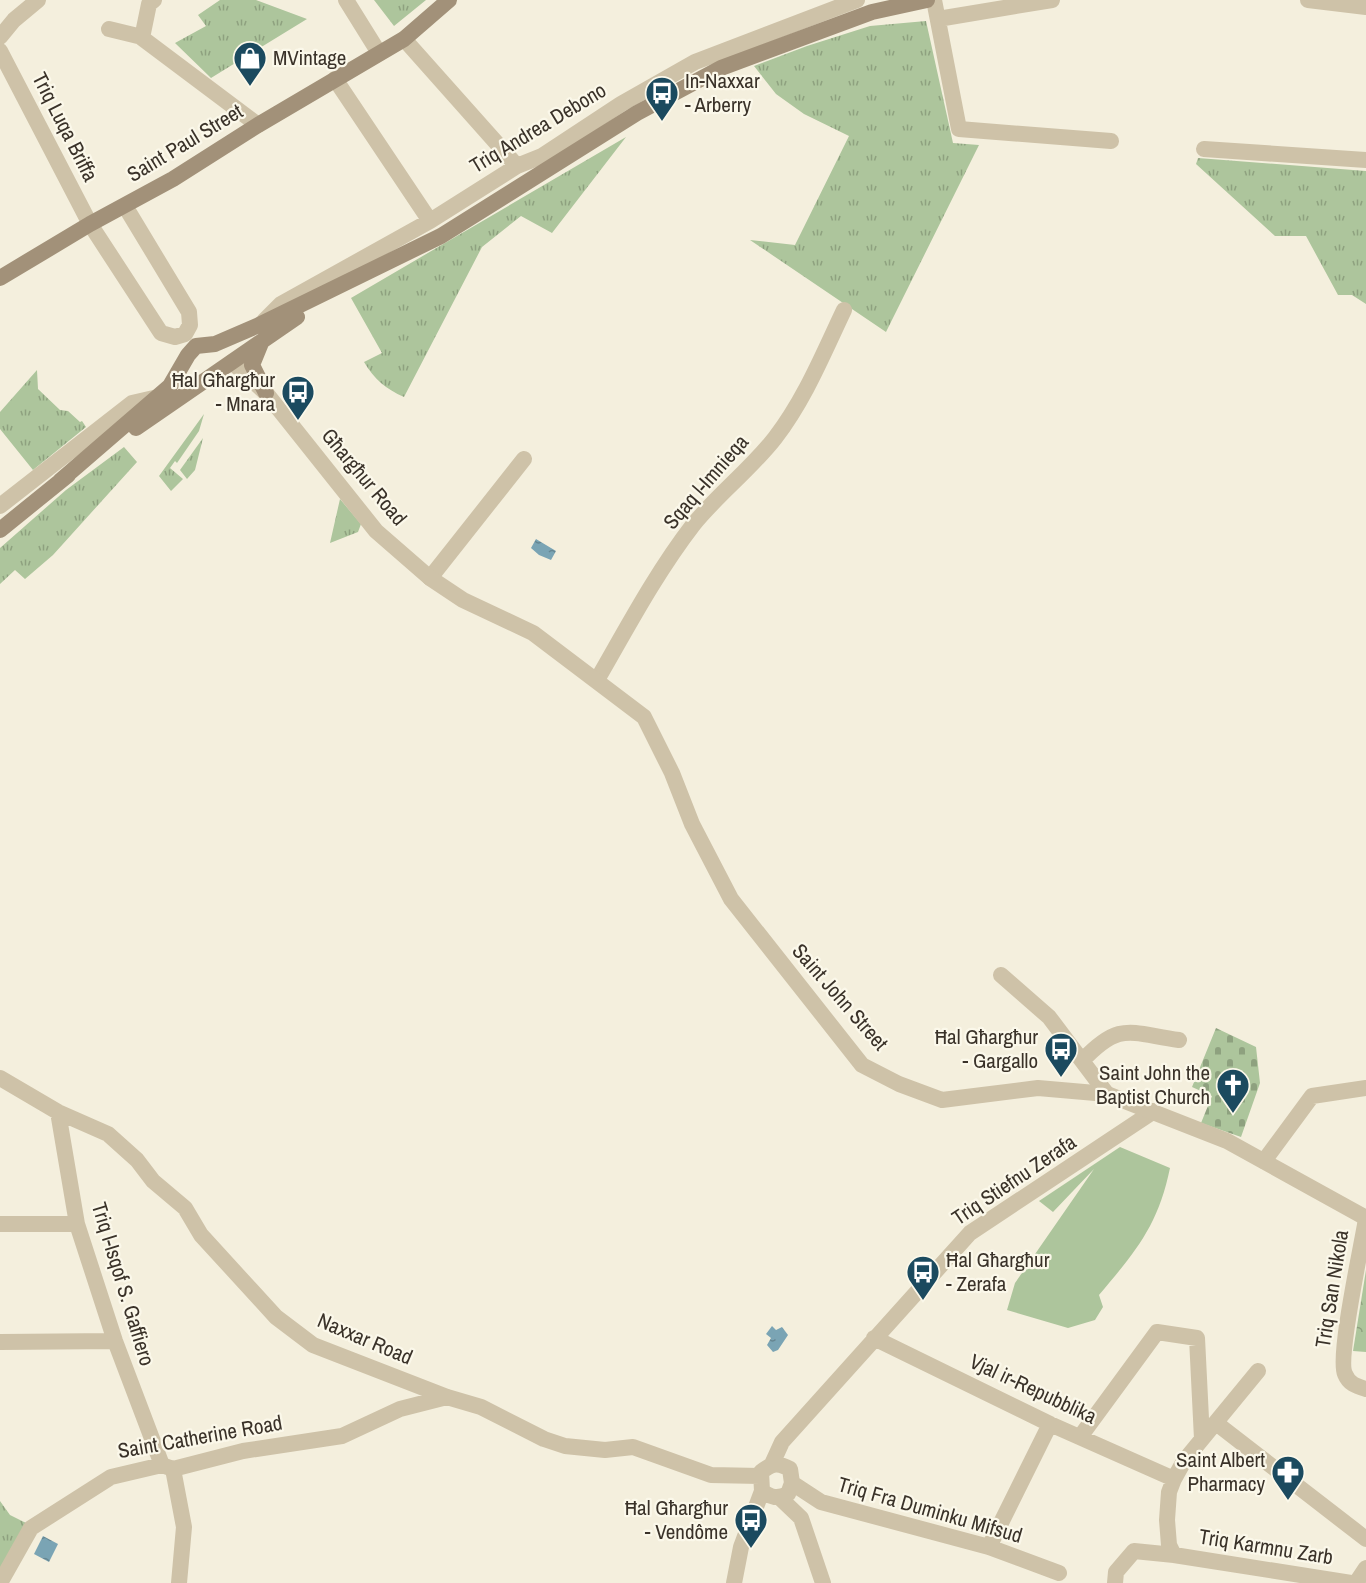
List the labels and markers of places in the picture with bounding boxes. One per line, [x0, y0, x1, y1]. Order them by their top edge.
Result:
shop icon: MVintage [232, 40, 268, 87]
place label: MVintage [273, 43, 346, 72]
place label: In-Naxxar - Arberry [685, 66, 760, 119]
bus stop icon: In-Naxxar - Arberry [644, 75, 680, 122]
place label: Ħal Għargħur - Mnara [172, 365, 275, 418]
bus stop icon: Ħal Għargħur - Mnara [280, 374, 316, 421]
place label: Ħal Għargħur - Gargallo [935, 1022, 1038, 1075]
bus stop icon: Ħal Għargħur - Gargallo [1043, 1031, 1079, 1078]
place label: Saint John the Baptist Church [1096, 1058, 1210, 1111]
church icon: Saint John the Baptist Church [1215, 1067, 1251, 1114]
place label: Ħal Għargħur - Zerafa [946, 1245, 1050, 1298]
bus stop icon: Ħal Għargħur - Zerafa [905, 1254, 941, 1301]
place label: Saint Albert Pharmacy [1176, 1445, 1265, 1498]
pharmacy icon: Saint Albert Pharmacy [1270, 1454, 1306, 1501]
place label: Ħal Għargħur - Vendôme [625, 1493, 728, 1546]
bus stop icon: Ħal Għargħur - Vendôme [733, 1502, 769, 1549]

